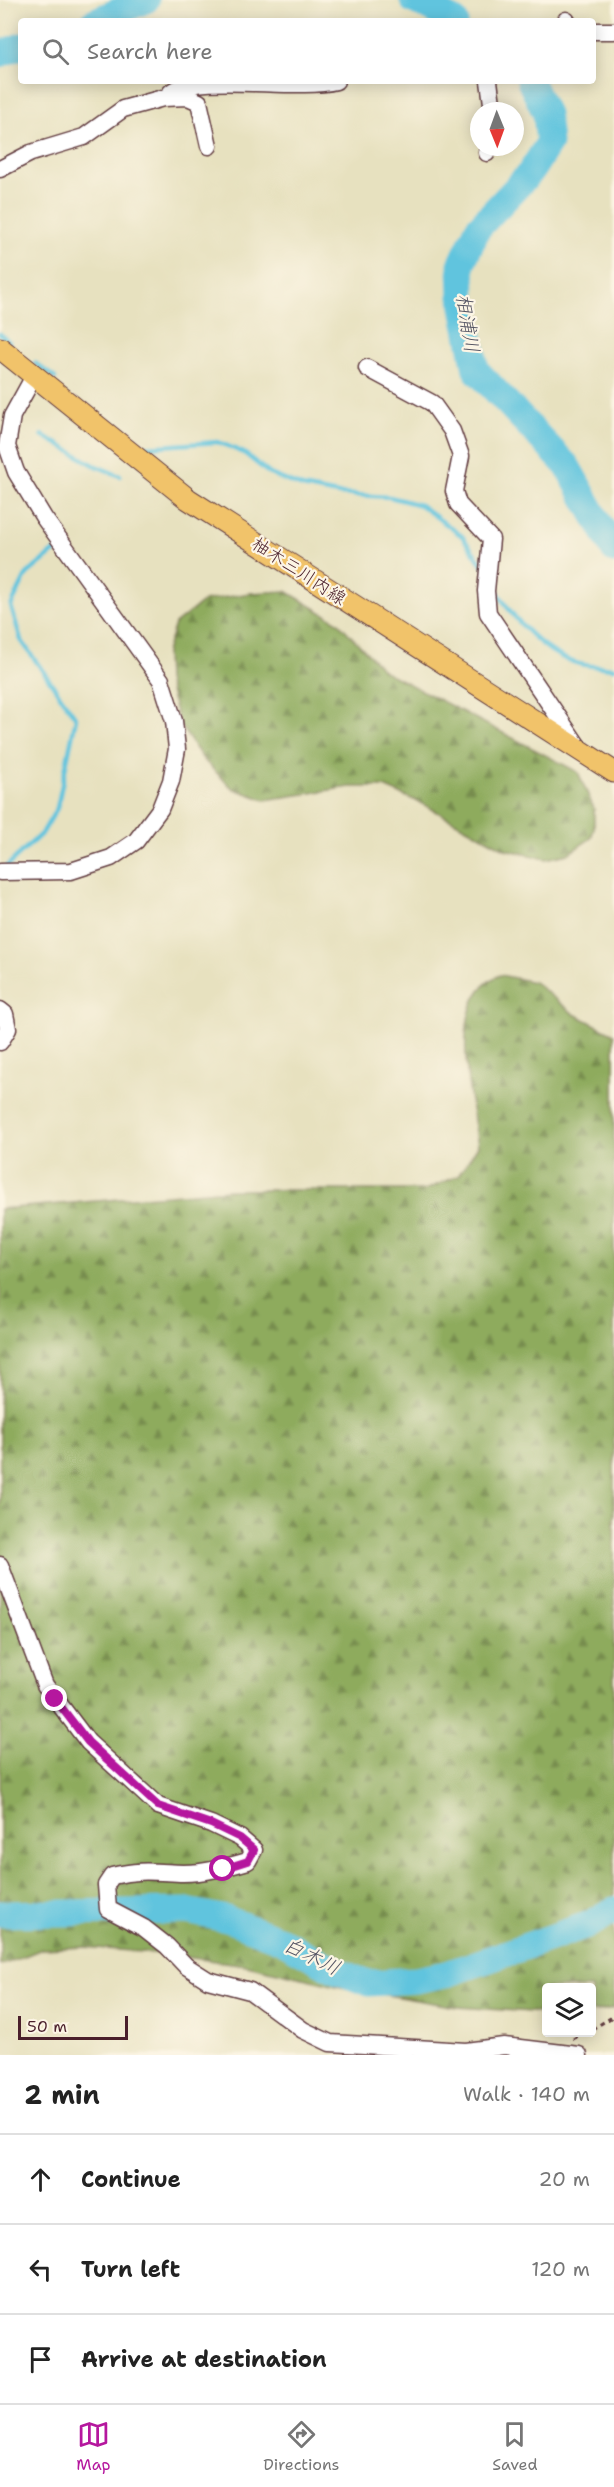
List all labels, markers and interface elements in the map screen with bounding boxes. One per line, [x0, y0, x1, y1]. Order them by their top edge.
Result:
search box [18, 18, 596, 84]
icon: search [39, 35, 72, 68]
text: Search here [87, 37, 213, 66]
north arrow [470, 102, 524, 156]
water label: 相浦川 [450, 291, 486, 355]
street label: 柚木三川内線 [247, 532, 351, 610]
route end [41, 1685, 67, 1711]
route start [209, 1855, 235, 1881]
water label: 白木川 [279, 1931, 345, 1981]
map controls [542, 1983, 596, 2037]
button: layers [542, 1983, 596, 2037]
scale bar [18, 2013, 128, 2040]
text: 50 m [27, 2016, 67, 2037]
text: 2 min [24, 2077, 100, 2112]
text: Walk · 140 m [463, 2081, 590, 2107]
icon: ahead [24, 2163, 57, 2196]
text: Continue [81, 2165, 181, 2194]
text: 20 m [539, 2166, 590, 2192]
icon: left [24, 2253, 57, 2286]
text: Turn left [81, 2255, 180, 2284]
text: 120 m [531, 2256, 590, 2282]
icon: arrive [24, 2343, 57, 2376]
text: Arrive at destination [81, 2345, 327, 2374]
tab: Map [76, 2418, 111, 2475]
tab: Directions [263, 2418, 340, 2475]
tab: Saved [492, 2418, 538, 2475]

